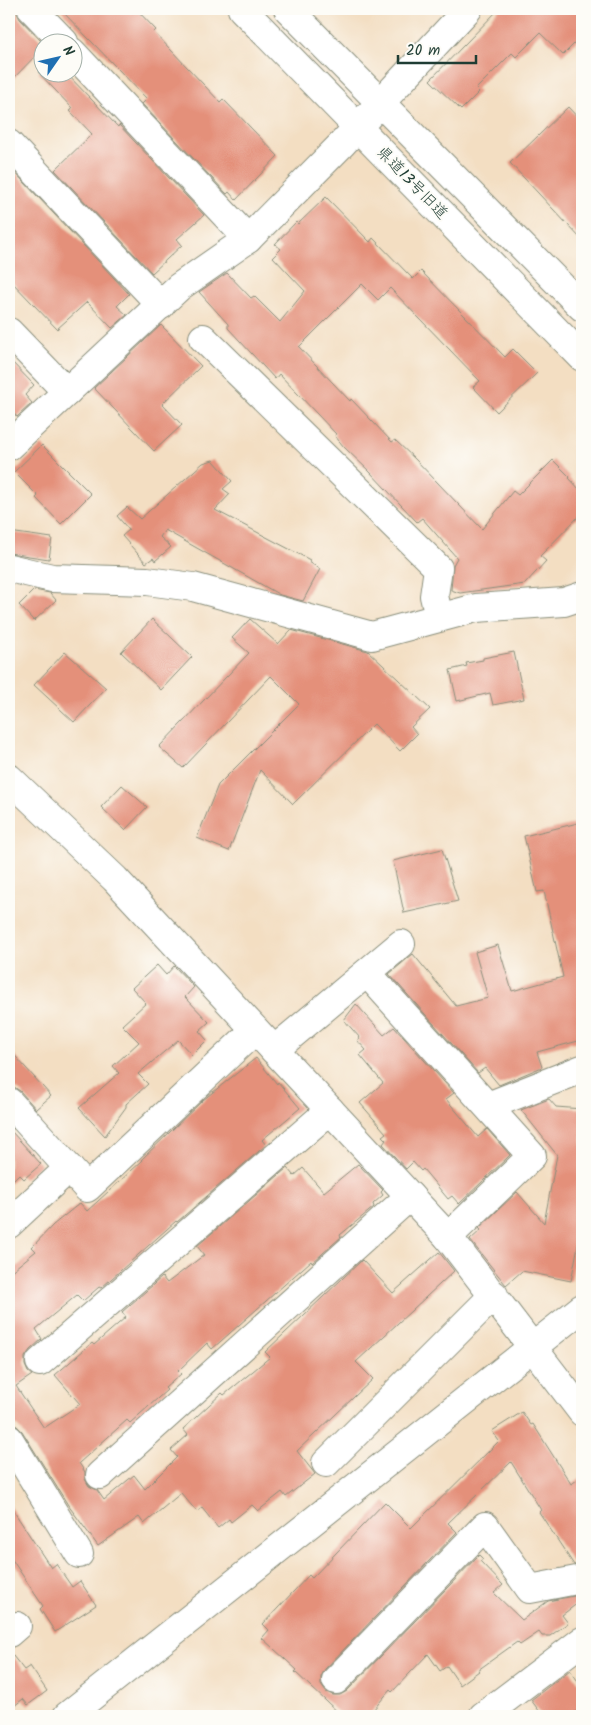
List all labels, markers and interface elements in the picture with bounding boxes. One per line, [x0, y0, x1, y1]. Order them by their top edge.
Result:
north arrow [32, 32, 82, 82]
scale bar [398, 32, 476, 64]
text: 20 m [406, 39, 440, 63]
text: N [56, 41, 80, 61]
street label: 県道13号旧道 [370, 140, 454, 226]

